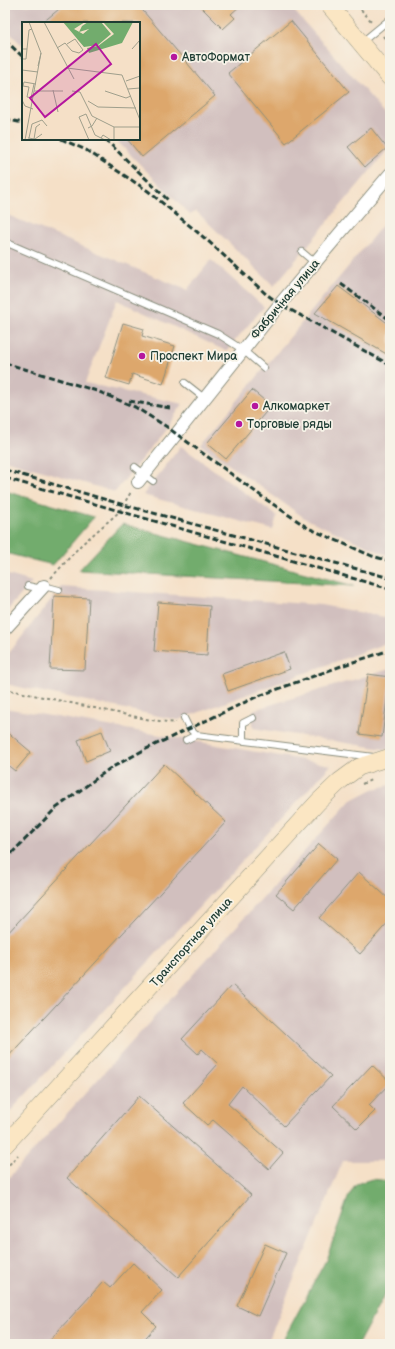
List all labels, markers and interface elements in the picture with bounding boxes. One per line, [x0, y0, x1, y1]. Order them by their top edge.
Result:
inset map [22, 22, 140, 140]
place label: АвтоФормат [181, 50, 250, 65]
marker: АвтоФормат [169, 52, 179, 62]
street label: Фабричная улица [248, 256, 323, 342]
place label: Проспект Мира [150, 349, 237, 364]
marker: Проспект Мира [137, 351, 147, 361]
place label: Алкомаркет [262, 399, 330, 414]
marker: Алкомаркет [250, 401, 260, 411]
place label: Торговые ряды [247, 417, 332, 432]
marker: Торговые ряды [234, 419, 244, 429]
street label: Транспортная улица [147, 894, 236, 990]

